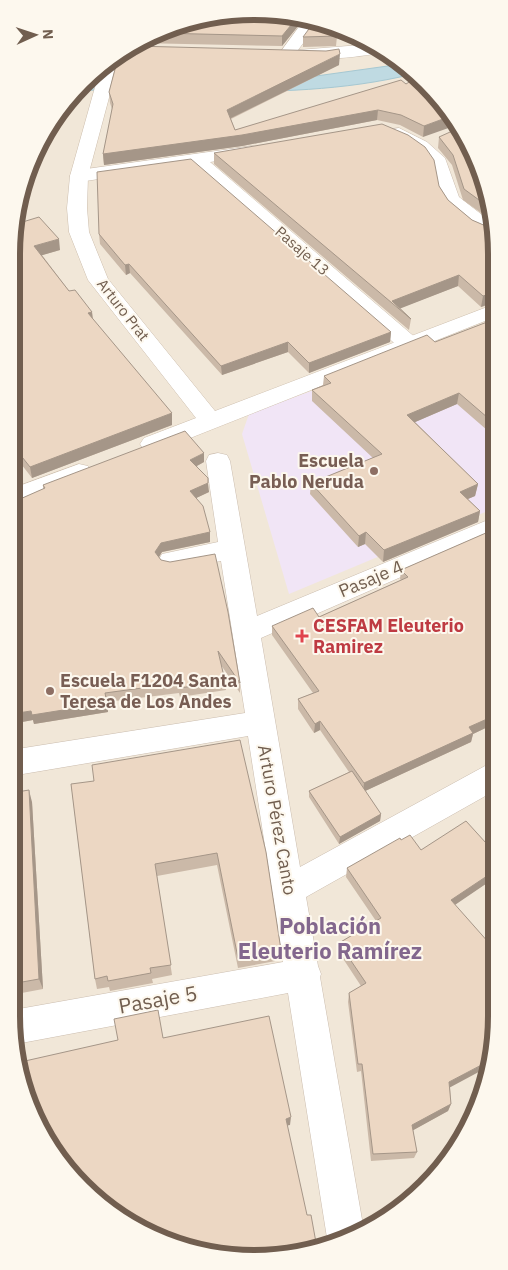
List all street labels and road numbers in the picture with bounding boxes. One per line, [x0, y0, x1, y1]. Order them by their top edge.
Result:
street label: Pasaje 13 [271, 222, 333, 279]
street label: Arturo Prat [93, 275, 154, 345]
street label: Pasaje 4 [335, 555, 407, 602]
street label: Arturo Pérez Canto [253, 743, 302, 897]
street label: Pasaje 5 [116, 978, 199, 1020]

